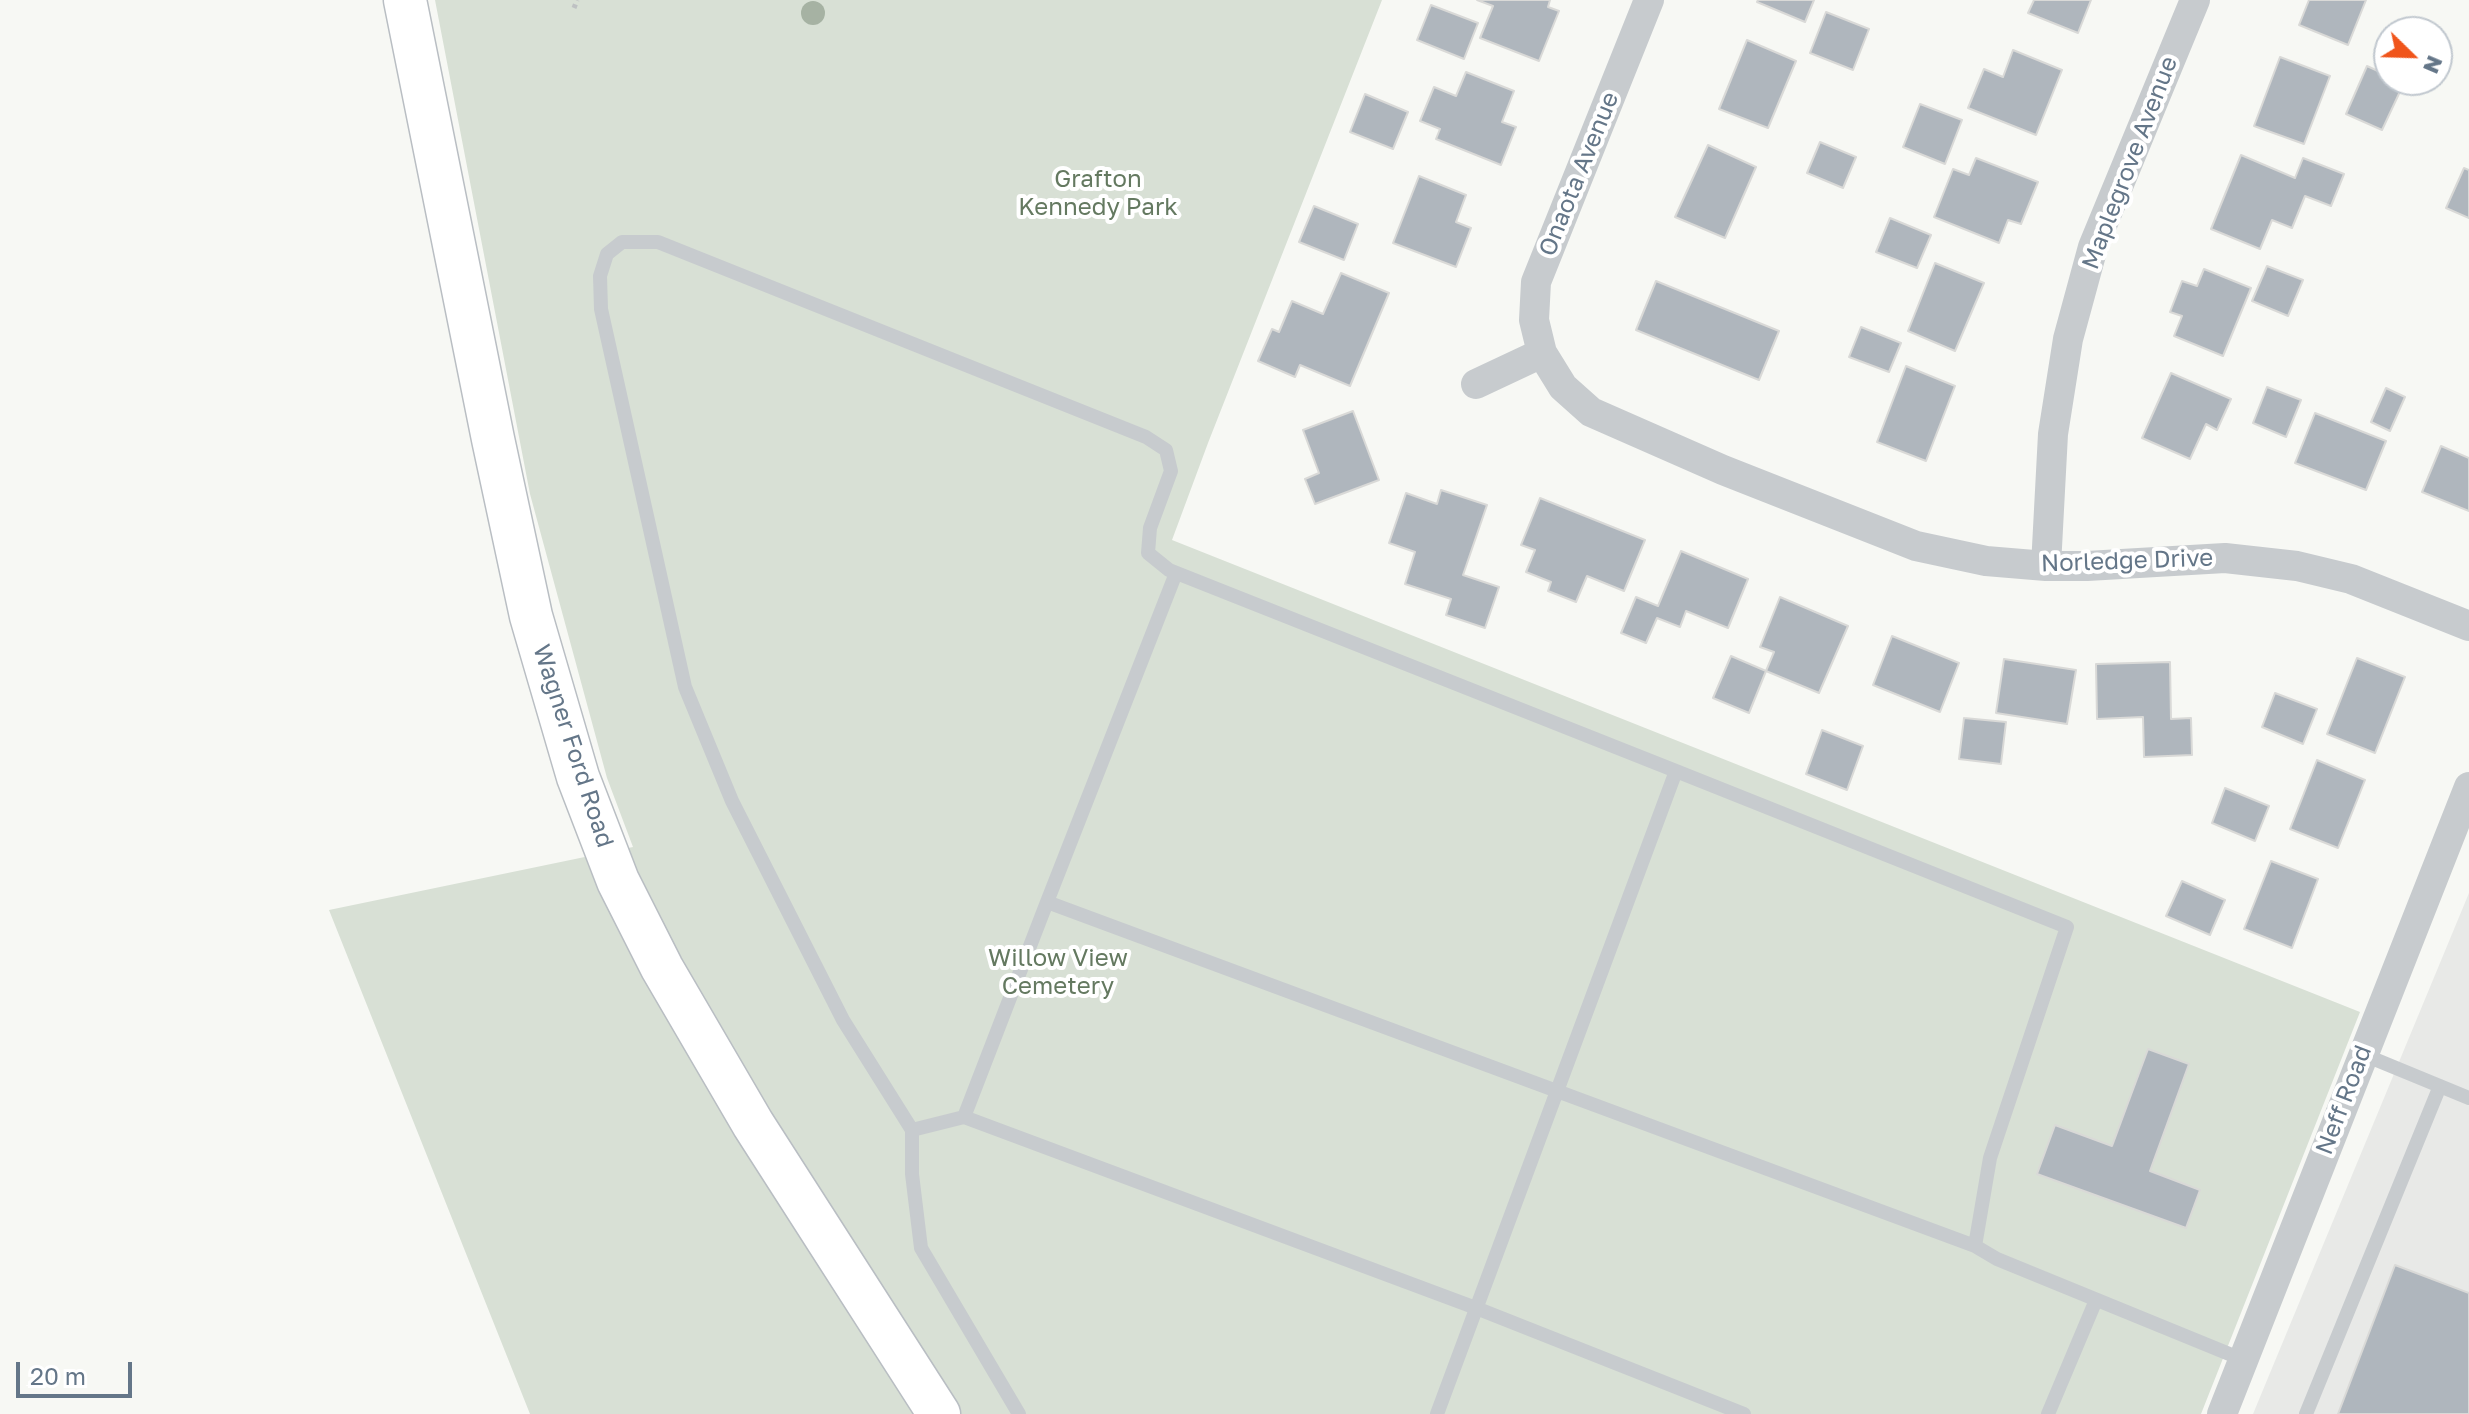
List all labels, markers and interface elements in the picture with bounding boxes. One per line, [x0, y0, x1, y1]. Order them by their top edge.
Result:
north arrow [2373, 16, 2453, 96]
street label: Maplegrove Avenue [2076, 52, 2184, 274]
text: N [2418, 52, 2449, 78]
street label: Onaota Avenue [1533, 88, 1625, 260]
park label: Grafton Kennedy Park [1018, 165, 1178, 221]
street label: Norledge Drive [2040, 544, 2214, 578]
street label: Wagner Ford Road [527, 641, 619, 851]
park label: Willow View Cemetery [988, 944, 1128, 1000]
street label: Neff Road [2310, 1041, 2378, 1159]
scale bar [20, 1346, 136, 1396]
text: 20 m [30, 1361, 86, 1390]

